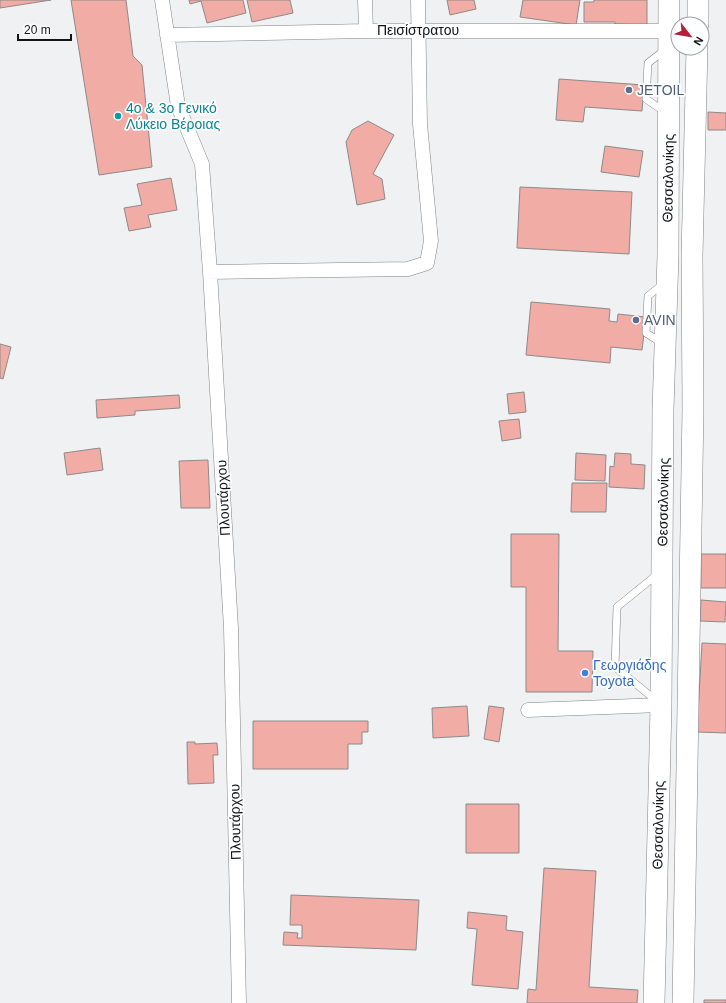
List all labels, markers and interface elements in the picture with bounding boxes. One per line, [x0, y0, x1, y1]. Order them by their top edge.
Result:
scale bar [18, 16, 71, 42]
north arrow [670, 16, 710, 56]
street label: Πεισίστρατου [377, 22, 459, 38]
text: 20 m [24, 23, 51, 37]
text: N [691, 35, 706, 48]
place label: JETOIL [637, 82, 684, 98]
marker: JETOIL [624, 85, 634, 95]
place label: 4ο & 3ο Γενικό Λύκειο Βέροιας [126, 100, 221, 132]
marker: 4ο & 3ο Γενικό Λύκειο Βέροιας [113, 111, 123, 121]
street label: Θεσσαλονίκης [659, 133, 677, 223]
place label: AVIN [644, 312, 676, 328]
marker: AVIN [631, 315, 641, 325]
street label: Θεσσαλονίκης [654, 457, 672, 547]
street label: Πλουτάρχου [213, 460, 233, 536]
place label: Γεωργιάδης Toyota [593, 657, 667, 689]
marker: Γεωργιάδης Toyota [580, 668, 590, 678]
street label: Θεσσαλονίκης [649, 780, 667, 870]
street label: Πλουτάρχου [226, 784, 244, 860]

